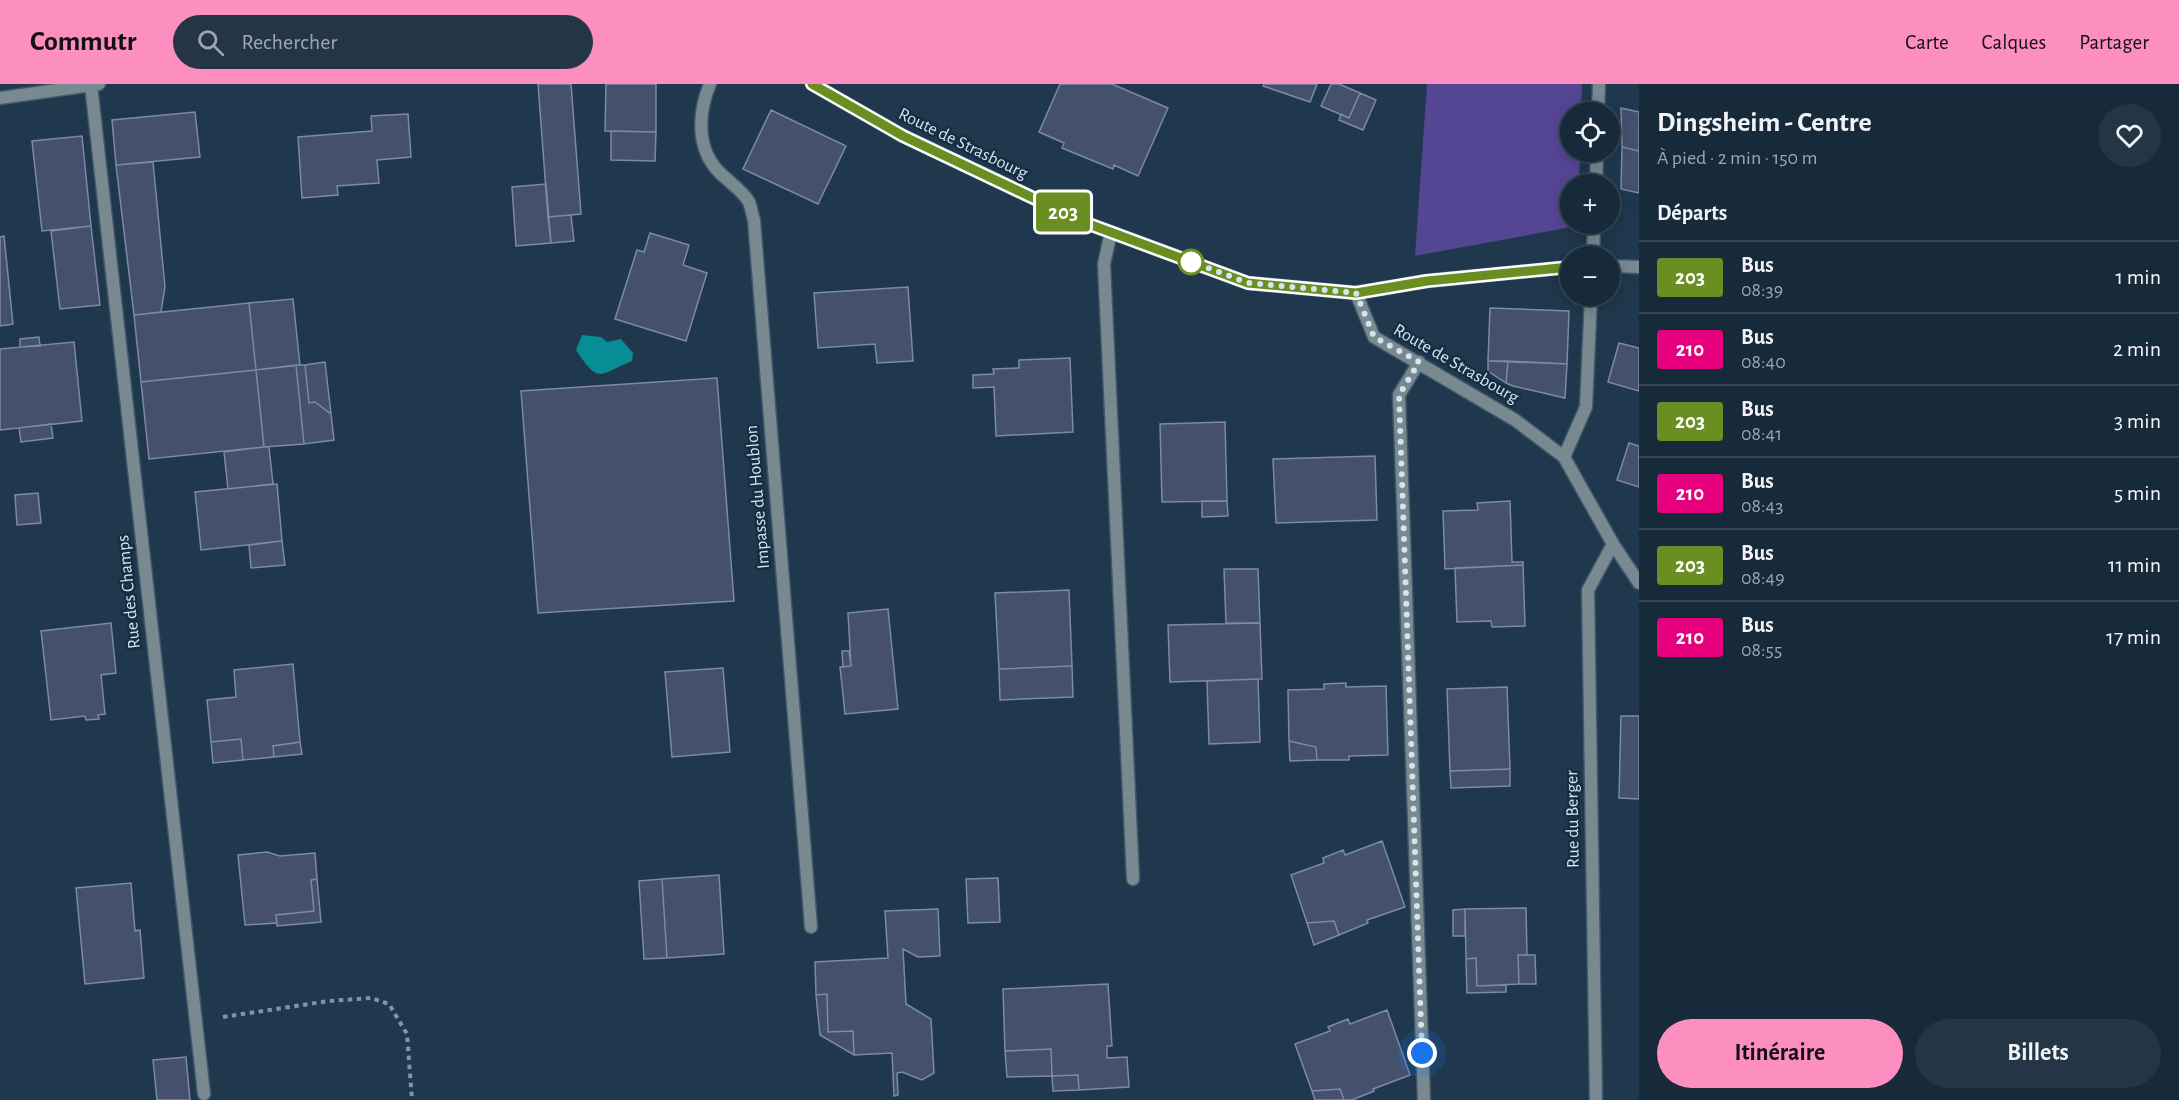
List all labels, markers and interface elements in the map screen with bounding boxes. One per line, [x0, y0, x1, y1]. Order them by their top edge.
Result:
search box [173, 15, 593, 69]
icon: search [194, 26, 227, 59]
text: Commutr [30, 28, 137, 56]
text: Rechercher [242, 31, 337, 53]
text: Carte [1905, 32, 1949, 53]
text: Calques [1982, 32, 2046, 53]
text: Partager [2079, 32, 2149, 53]
map controls [1560, 102, 1620, 306]
button: locate [1560, 102, 1620, 162]
button: heart [2098, 104, 2161, 167]
street label: Route de Strasbourg [896, 105, 1031, 183]
text: Dingsheim - Centre [1657, 109, 1872, 137]
text: À pied · 2 min · 150 m [1657, 148, 1817, 168]
button: + [1560, 174, 1620, 234]
line badge: 203 [1028, 192, 1098, 232]
text: 203 [1048, 202, 1078, 223]
text: Départs [1657, 202, 1727, 224]
button: − [1560, 246, 1620, 306]
unlabelled marker [1178, 249, 1204, 275]
text: Bus [1741, 254, 1774, 276]
text: 1 min [2116, 266, 2161, 288]
text: 203 [1675, 267, 1705, 288]
text: 08:39 [1741, 280, 1783, 300]
street label: Route de Strasbourg [1390, 321, 1522, 407]
text: Bus [1741, 326, 1774, 348]
text: 2 min [2113, 338, 2161, 360]
text: 210 [1676, 339, 1704, 360]
text: 08:40 [1741, 352, 1786, 372]
text: Bus [1741, 398, 1774, 420]
text: 3 min [2114, 410, 2161, 432]
text: 203 [1675, 411, 1705, 432]
street label: Impasse du Houblon [743, 424, 773, 570]
text: 08:41 [1741, 424, 1782, 444]
text: Bus [1741, 470, 1774, 492]
text: 5 min [2114, 482, 2161, 504]
text: 210 [1676, 483, 1704, 504]
text: 08:43 [1741, 496, 1783, 516]
street label: Rue des Champs [114, 534, 144, 650]
text: Bus [1741, 542, 1774, 564]
text: 11 min [2108, 554, 2161, 576]
text: 203 [1675, 555, 1705, 576]
text: 08:49 [1741, 568, 1785, 588]
text: Bus [1741, 614, 1774, 636]
text: 17 min [2106, 626, 2161, 648]
text: 210 [1676, 627, 1704, 648]
text: 08:55 [1741, 640, 1782, 660]
street label: Rue du Berger [1563, 770, 1583, 868]
button: Itinéraire [1657, 1019, 1903, 1088]
button: Billets [1915, 1019, 2161, 1088]
your location [1407, 1038, 1437, 1068]

